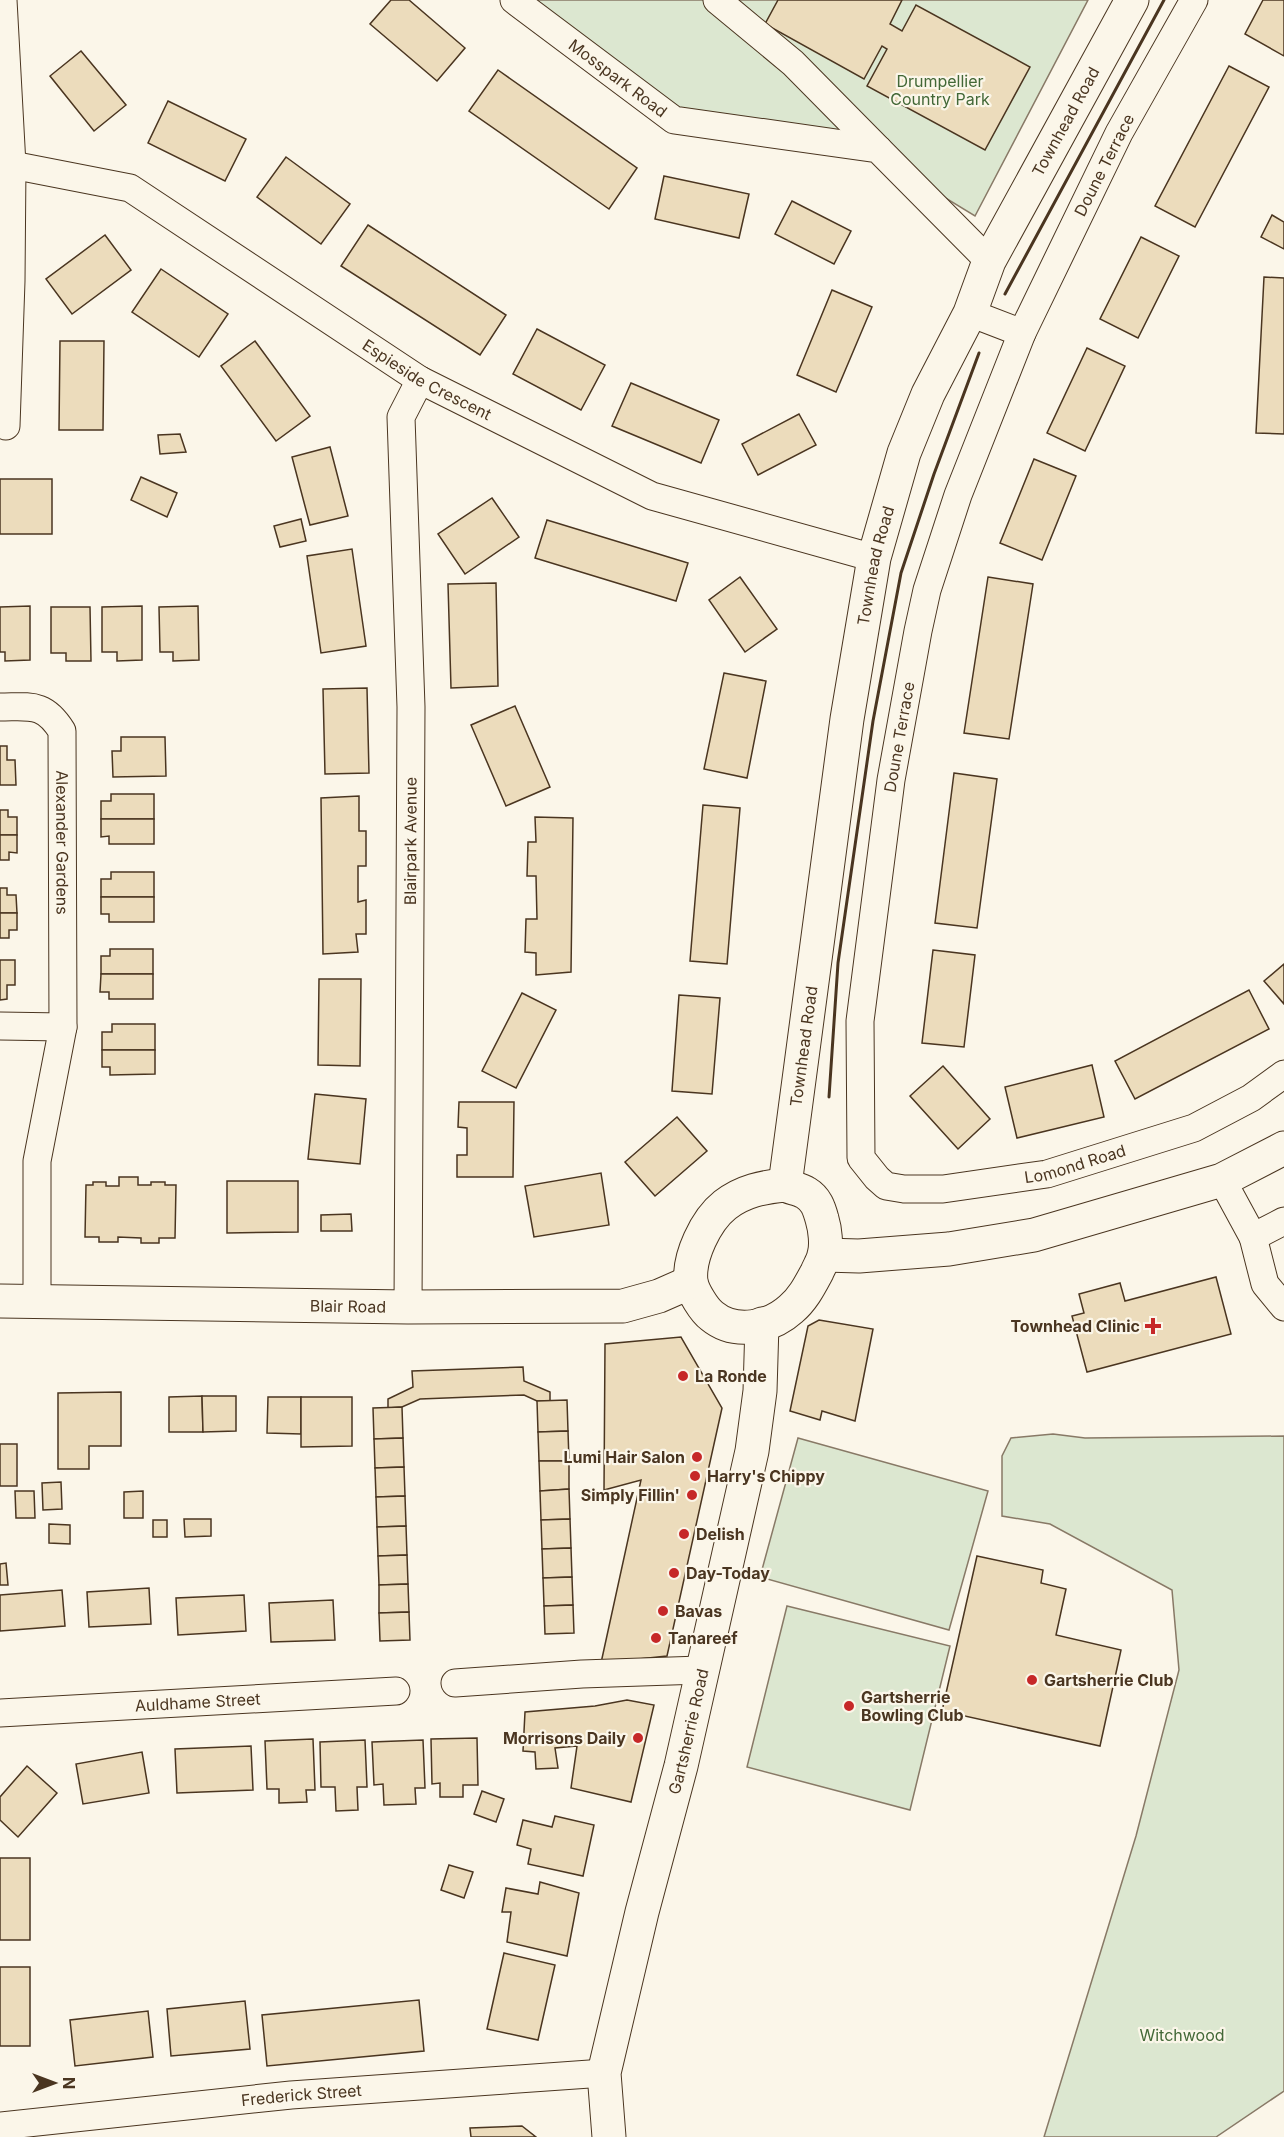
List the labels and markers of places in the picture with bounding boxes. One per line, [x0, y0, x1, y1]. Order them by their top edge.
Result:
place label: Townhead Clinic [1010, 1316, 1140, 1336]
marker: Townhead Clinic [1144, 1317, 1162, 1335]
place label: La Ronde [695, 1366, 767, 1386]
marker: La Ronde [676, 1369, 690, 1383]
place label: Lumi Hair Salon [564, 1447, 685, 1467]
marker: Lumi Hair Salon [690, 1450, 704, 1464]
place label: Harry's Chippy [707, 1466, 825, 1486]
marker: Harry's Chippy [688, 1469, 702, 1483]
place label: Simply Fillin' [581, 1485, 680, 1505]
marker: Simply Fillin' [685, 1488, 699, 1502]
place label: Delish [696, 1524, 745, 1544]
marker: Delish [677, 1527, 691, 1541]
place label: Day-Today [686, 1563, 770, 1583]
marker: Day-Today [667, 1566, 681, 1580]
place label: Bavas [675, 1601, 722, 1621]
marker: Bavas [656, 1604, 670, 1618]
place label: Tanareef [668, 1628, 738, 1648]
marker: Tanareef [649, 1631, 663, 1645]
place label: Gartsherrie Club [1044, 1670, 1173, 1690]
marker: Gartsherrie Club [1025, 1673, 1039, 1687]
place label: Gartsherrie Bowling Club [861, 1687, 964, 1725]
marker: Gartsherrie Bowling Club [842, 1699, 856, 1713]
place label: Morrisons Daily [503, 1728, 626, 1748]
marker: Morrisons Daily [631, 1731, 645, 1745]

